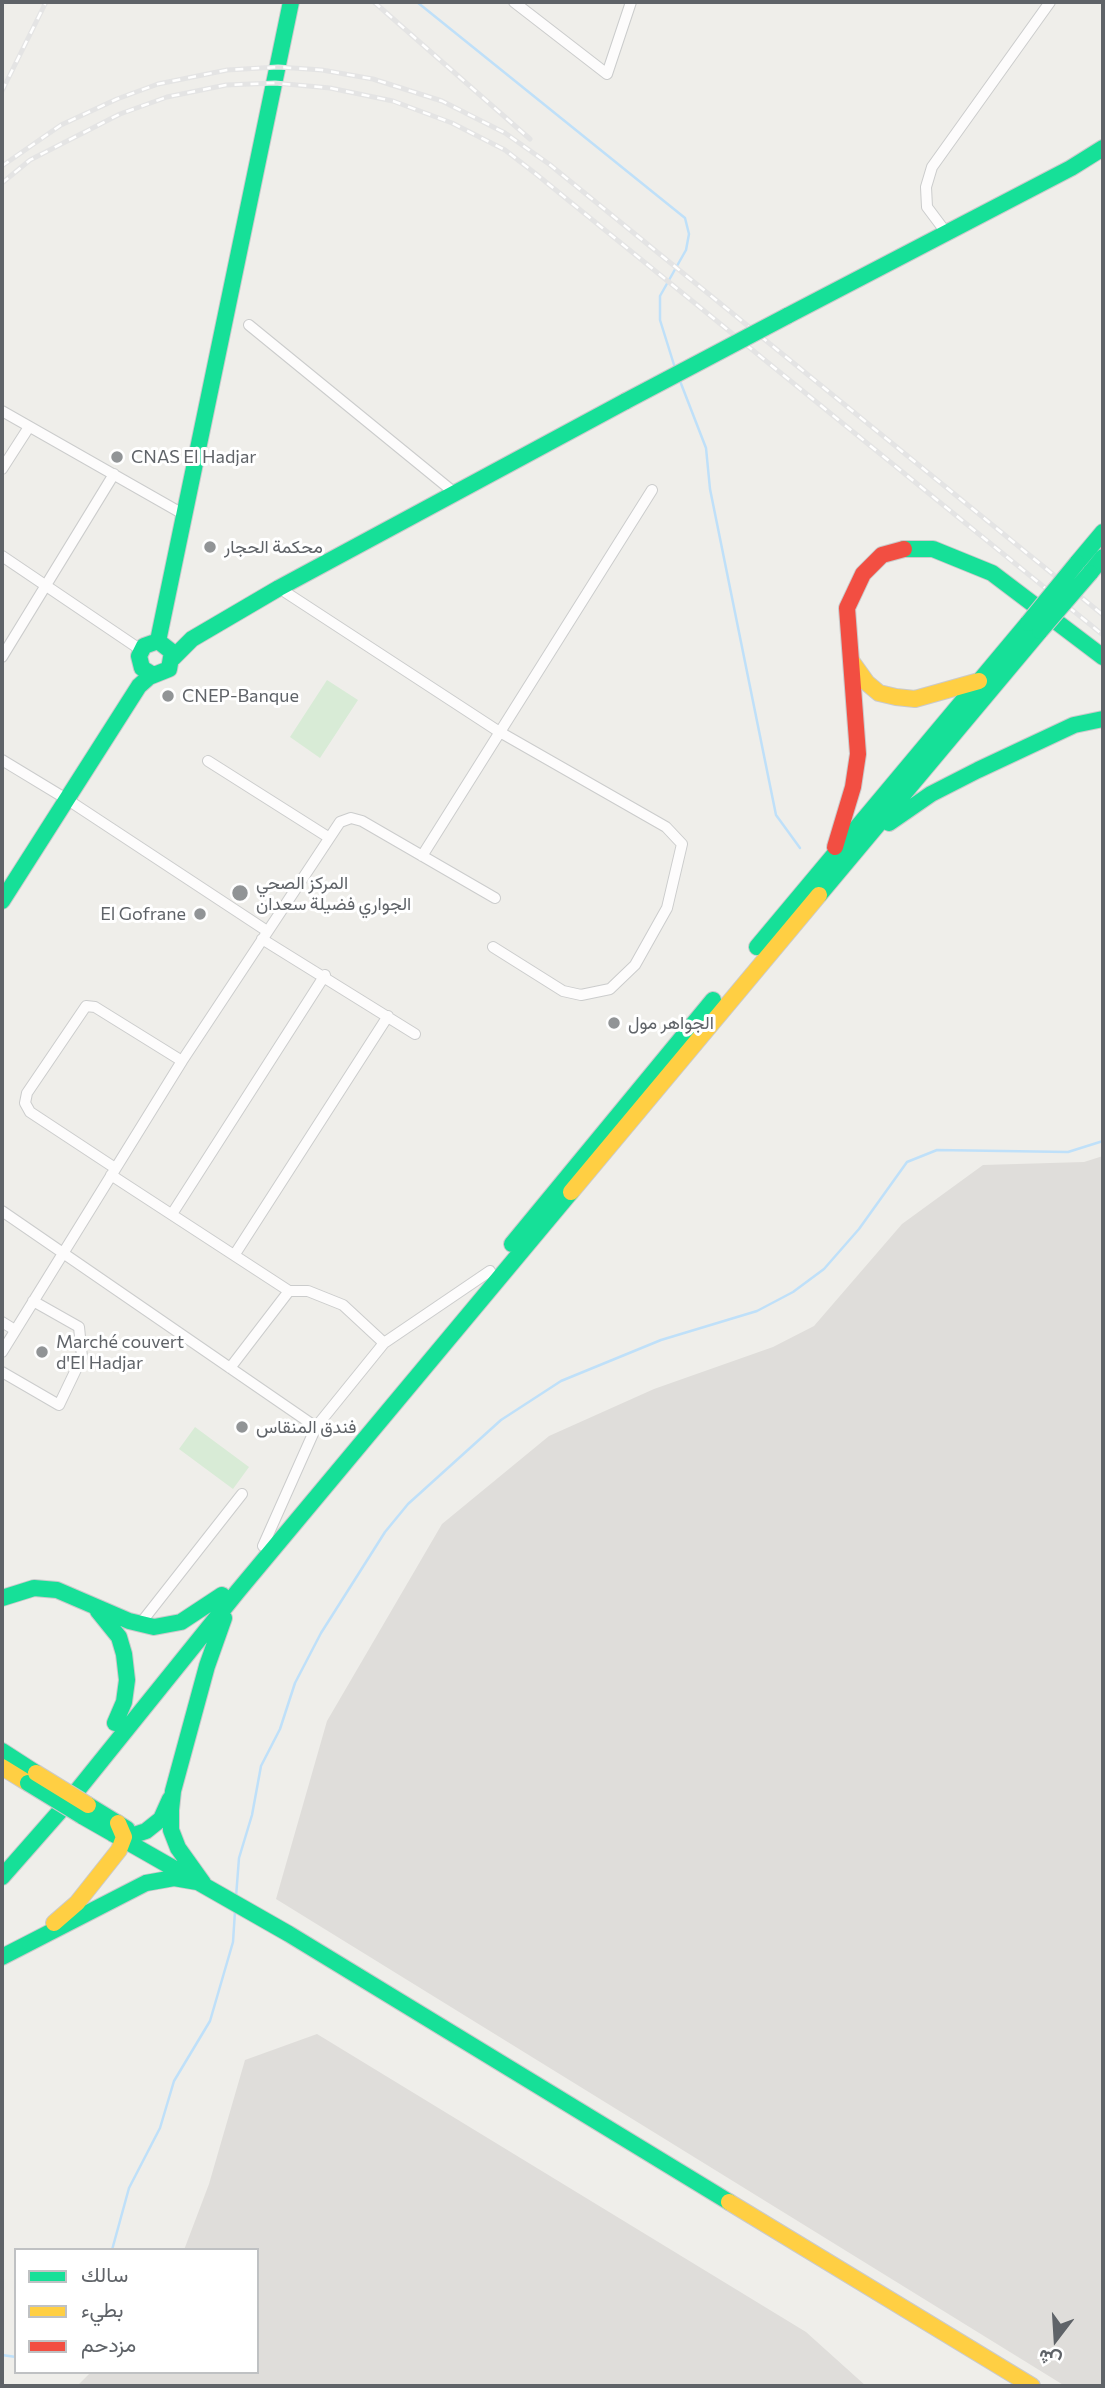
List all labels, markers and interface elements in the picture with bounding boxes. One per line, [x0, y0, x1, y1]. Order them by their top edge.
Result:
place label: CNAS El Hadjar [131, 446, 257, 468]
marker: CNAS El Hadjar [109, 449, 125, 465]
place label: محكمة الحجار [224, 536, 323, 558]
marker: محكمة الحجار [202, 539, 218, 555]
place label: CNEP-Banque [182, 685, 299, 707]
marker: CNEP-Banque [160, 688, 176, 704]
place label: المركز الصحي الجواري فضيلة سعدان [256, 872, 411, 914]
marker: المركز الصحي الجواري فضيلة سعدان [230, 883, 250, 903]
place label: El Gofrane [100, 903, 186, 925]
marker: El Gofrane [192, 906, 208, 922]
place label: الجواهر مول [628, 1012, 714, 1034]
marker: الجواهر مول [606, 1015, 622, 1031]
place label: Marché couvert d'El Hadjar [56, 1331, 184, 1374]
marker: Marché couvert d'El Hadjar [34, 1344, 50, 1360]
place label: فندق المنقاس [256, 1416, 356, 1438]
marker: فندق المنقاس [234, 1419, 250, 1435]
legend [14, 2248, 259, 2374]
text: سالك [81, 2261, 128, 2286]
text: بطيء [81, 2296, 124, 2321]
north arrow [1021, 2304, 1091, 2374]
text: مزدحم [81, 2331, 136, 2356]
text: ش [1035, 2345, 1064, 2374]

